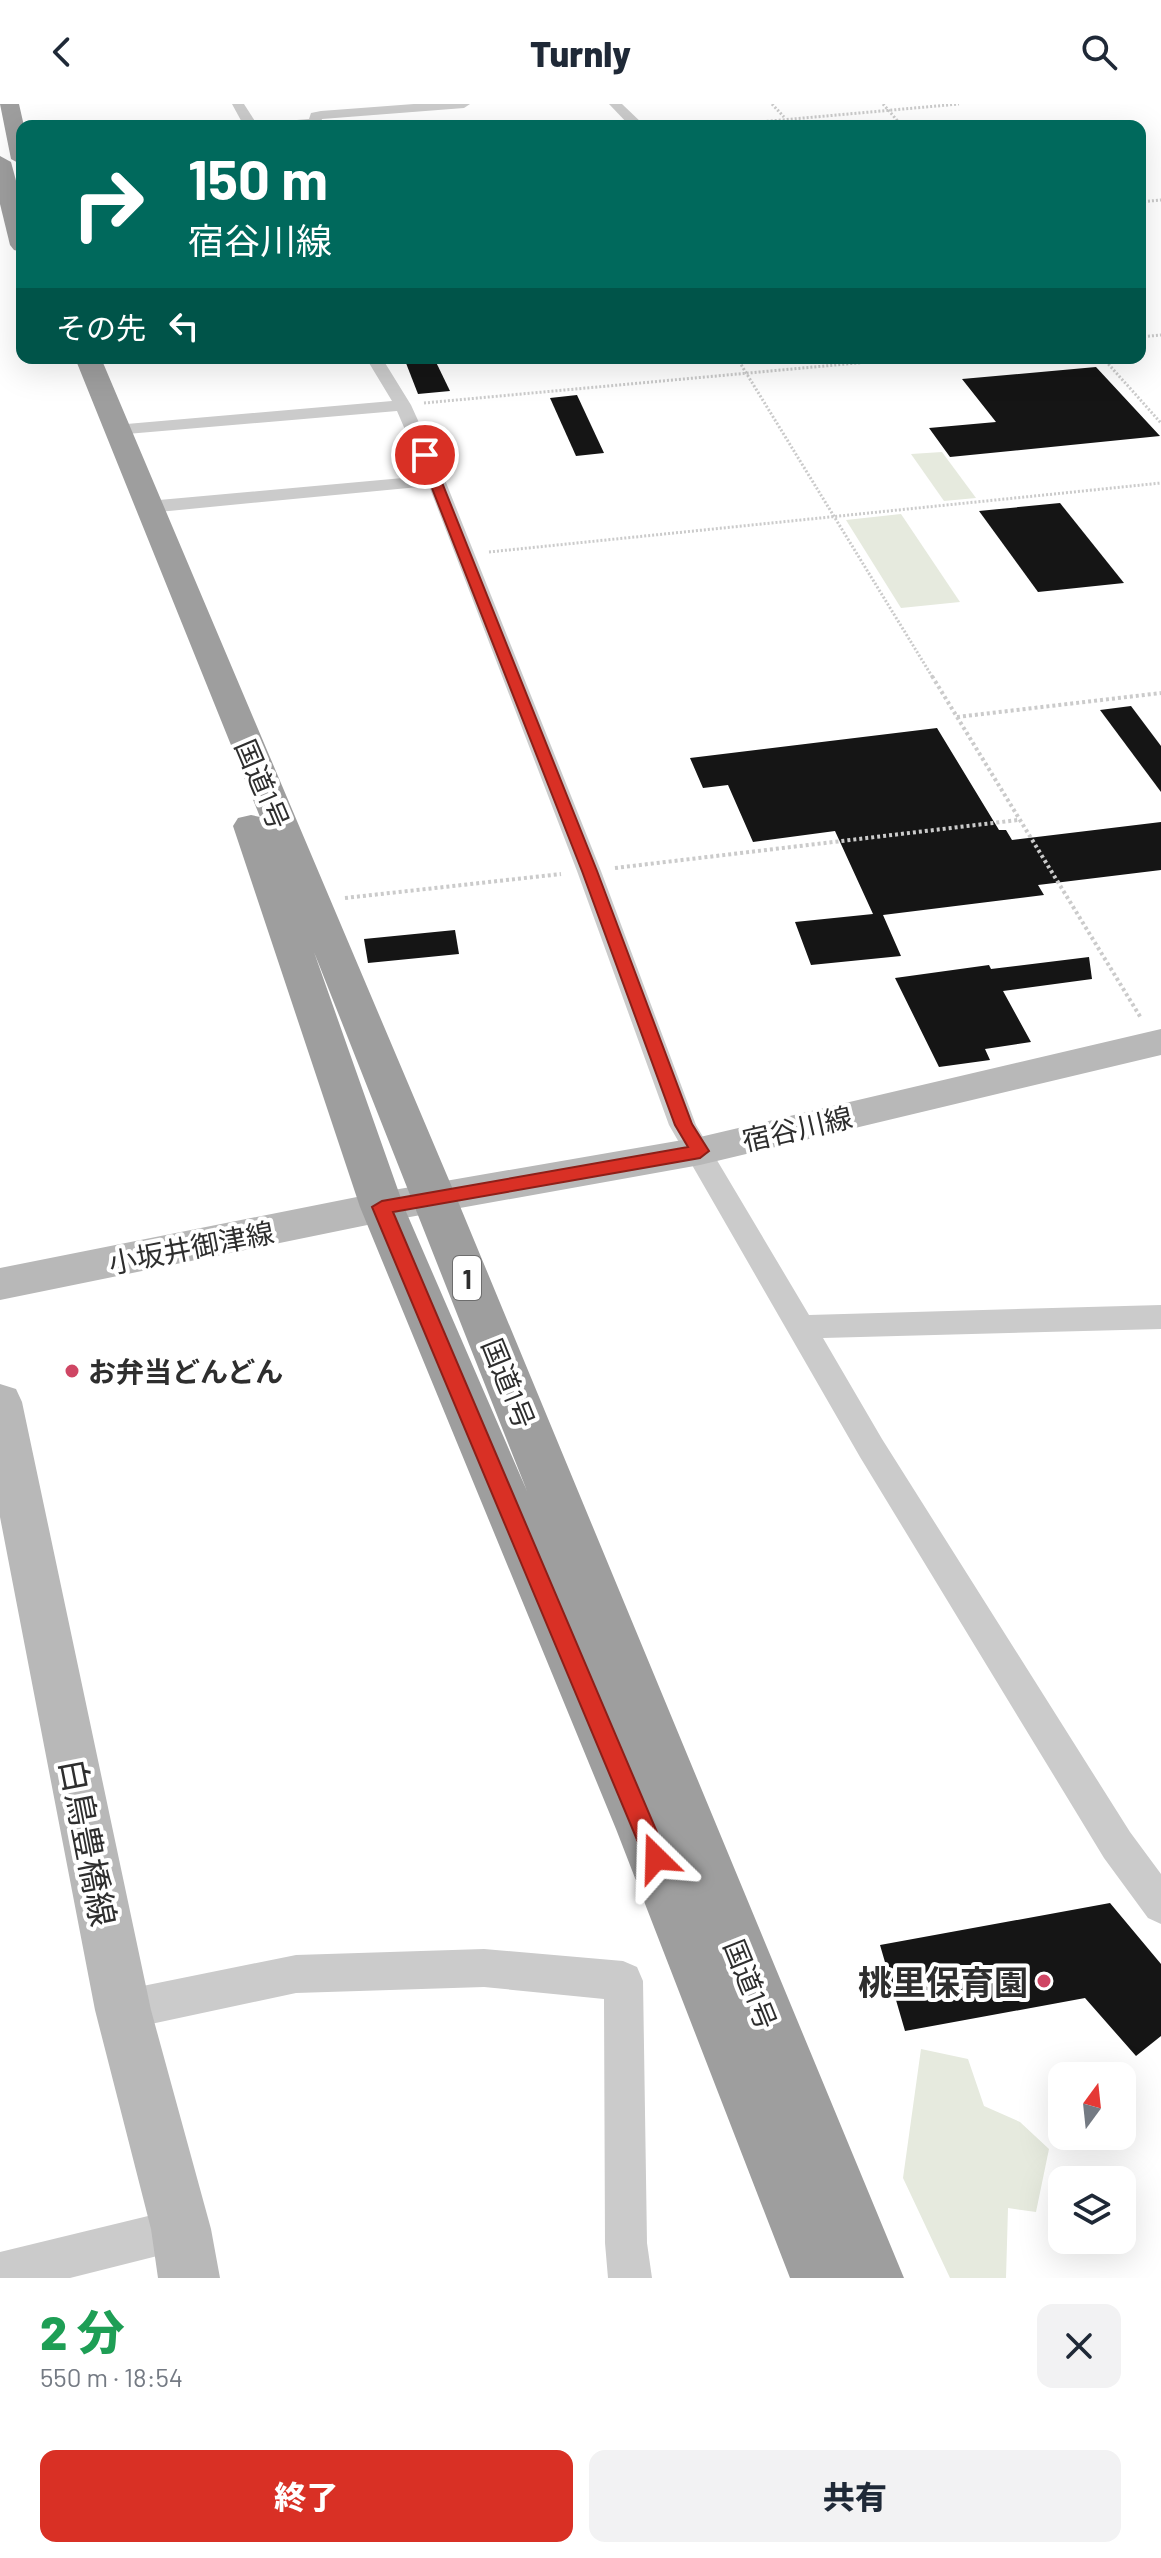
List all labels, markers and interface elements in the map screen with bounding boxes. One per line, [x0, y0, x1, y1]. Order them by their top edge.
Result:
icon: back [40, 30, 84, 74]
icon: search [1077, 30, 1121, 74]
text: Turnly [530, 31, 631, 74]
text: 150 m [188, 144, 328, 211]
icon: right [56, 152, 160, 256]
text: 宿谷川線 [188, 218, 332, 261]
icon: left [162, 304, 206, 348]
text: その先 [56, 309, 146, 345]
pin [391, 421, 459, 489]
icon: arrive [403, 433, 447, 477]
street label: 国道1号 [229, 734, 297, 834]
street label: 宿谷川線 [739, 1099, 855, 1157]
street label: 小坂井御津線 [105, 1214, 277, 1280]
road number: 1 [453, 1256, 481, 1300]
street label: 国道1号 [476, 1333, 542, 1433]
place label: お弁当どんどん [88, 1354, 283, 1388]
marker: お弁当どんどん [63, 1362, 81, 1380]
street label: 白鳥豊橋線 [53, 1755, 125, 1929]
position arrow [614, 1816, 698, 1900]
street label: 国道1号 [718, 1934, 784, 2034]
place label: 桃里保育園 [858, 1961, 1028, 2002]
marker: 桃里保育園 [1035, 1972, 1053, 1990]
north arrow [1048, 2062, 1136, 2150]
map controls [1048, 2062, 1136, 2254]
button: layers [1048, 2166, 1136, 2254]
text: 2 分 [40, 2302, 125, 2360]
button: close [1037, 2304, 1121, 2388]
text: 550 m · 18:54 [40, 2361, 183, 2392]
button: 終了 [40, 2450, 573, 2542]
button: 共有 [589, 2450, 1121, 2542]

